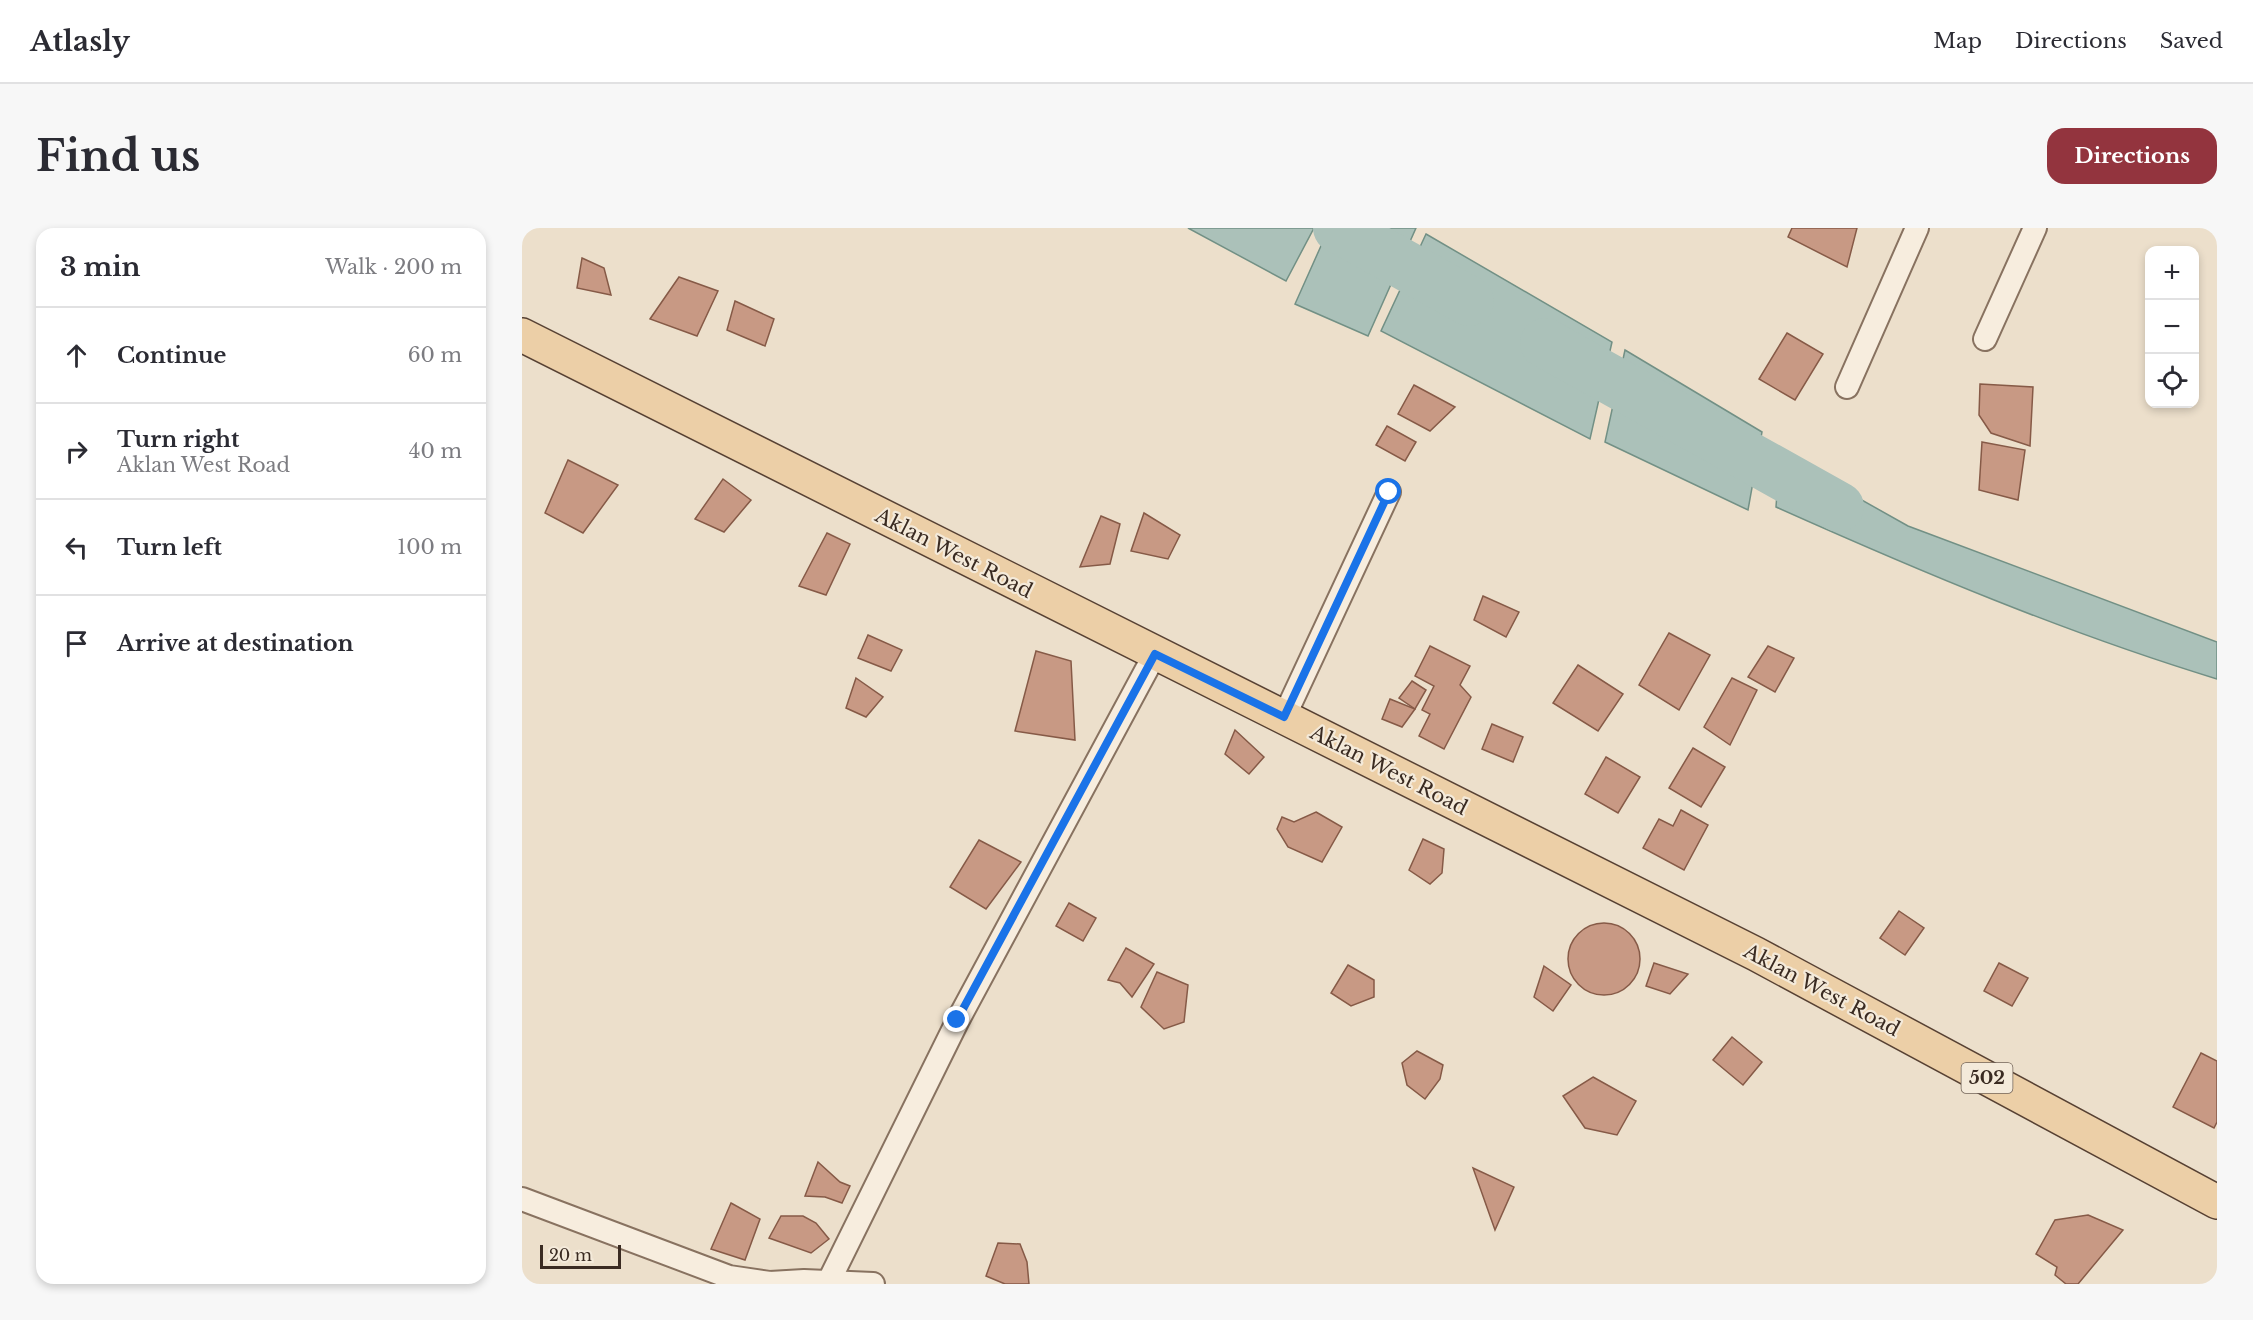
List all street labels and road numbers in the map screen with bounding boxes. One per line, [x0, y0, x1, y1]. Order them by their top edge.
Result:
street label: Aklan West Road [871, 503, 1037, 603]
street label: Aklan West Road [1306, 720, 1472, 820]
street label: Aklan West Road [1739, 938, 1904, 1041]
road number: 502 [1962, 1063, 2012, 1093]

